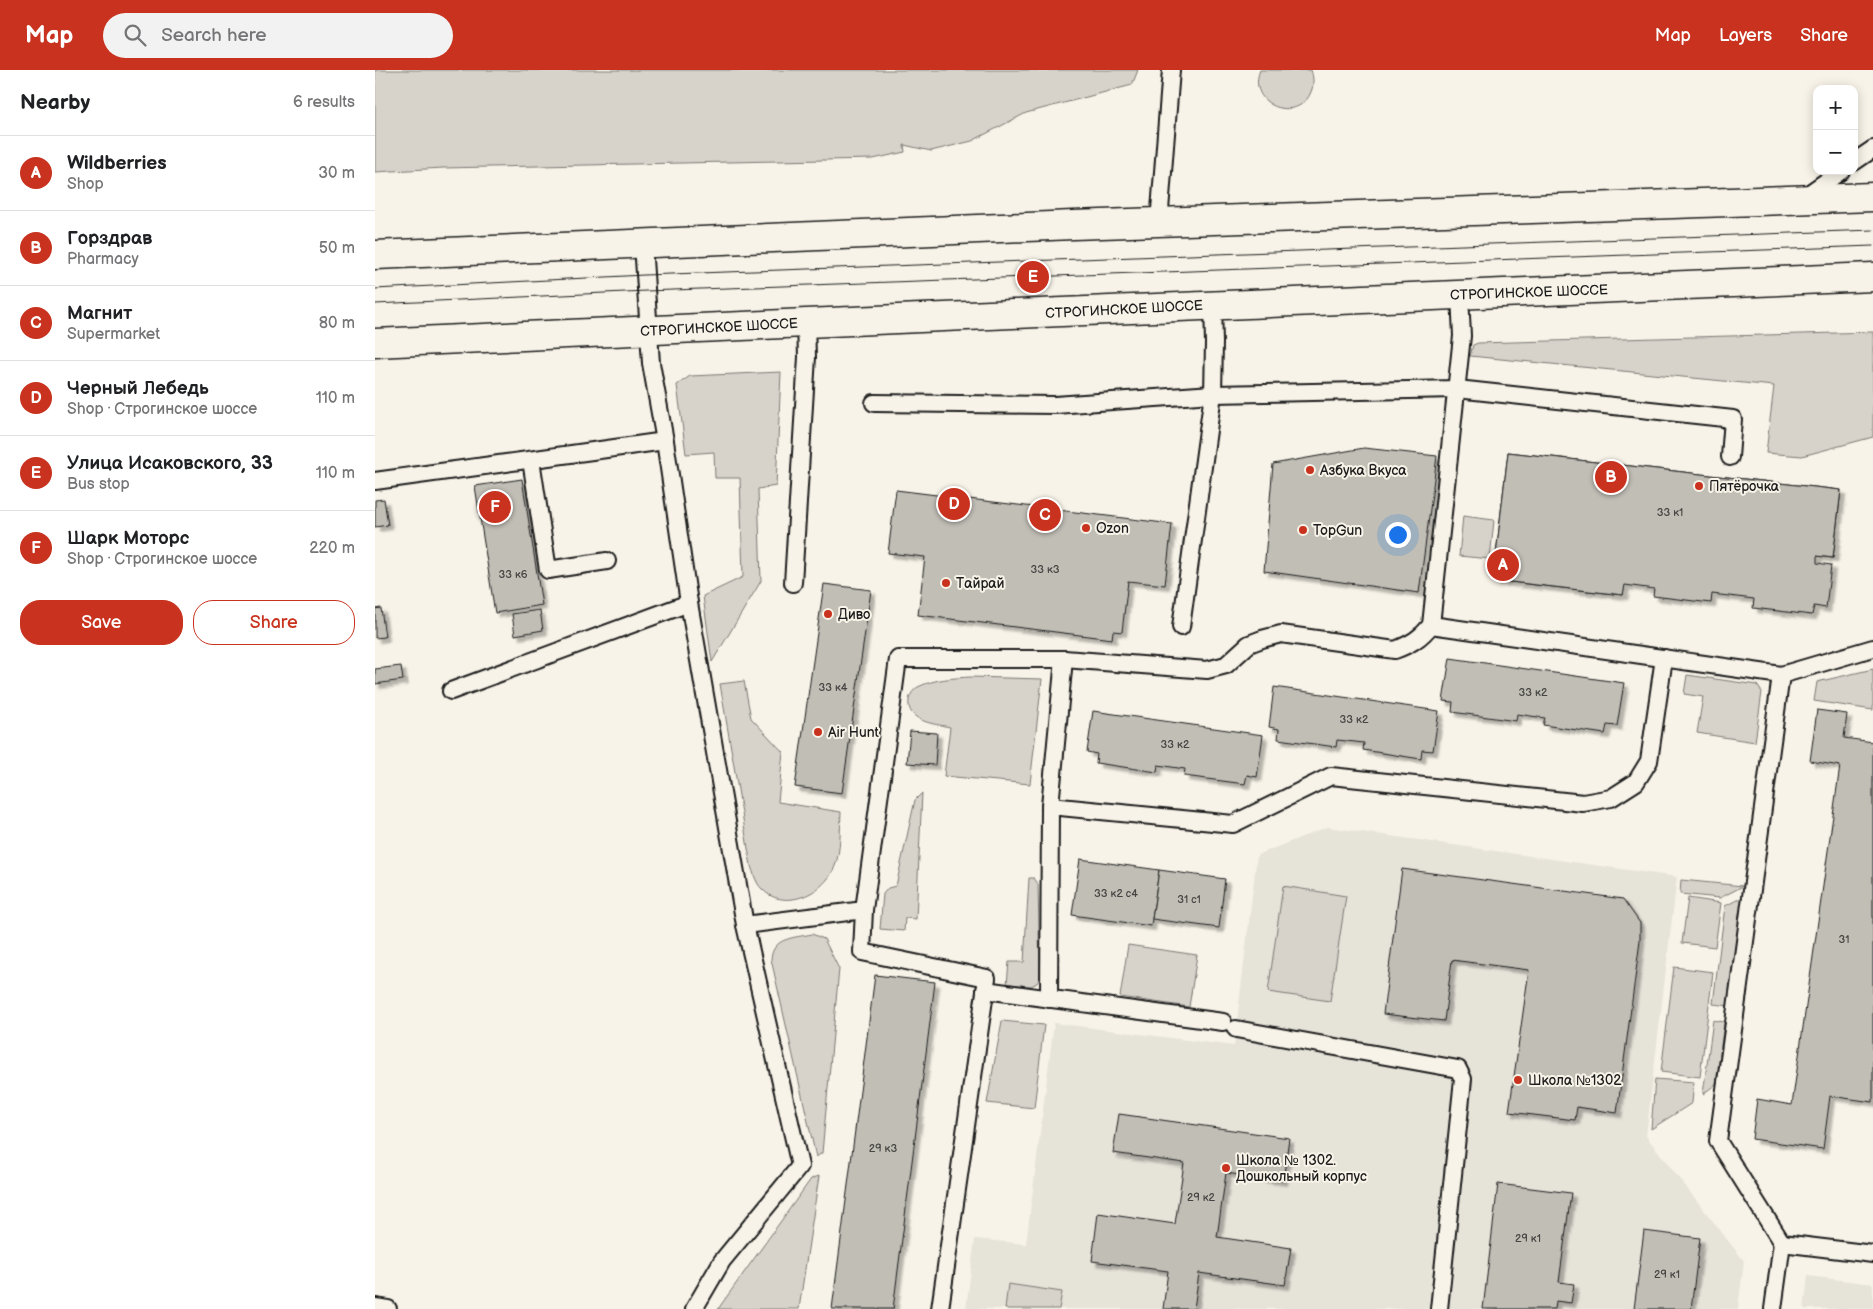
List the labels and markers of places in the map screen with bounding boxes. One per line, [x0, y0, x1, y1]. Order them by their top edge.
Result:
pin: E [1017, 258, 1049, 296]
pin: B [1595, 458, 1627, 496]
place label: Азбука Вкуса [1319, 462, 1407, 479]
marker: Азбука Вкуса [1304, 464, 1316, 476]
place label: Пятёрочка [1709, 478, 1780, 495]
marker: Пятёрочка [1693, 480, 1705, 492]
pin: D [938, 485, 970, 523]
pin: F [479, 488, 511, 526]
pin: C [1029, 496, 1061, 534]
place label: Ozon [1096, 520, 1129, 537]
marker: Ozon [1080, 522, 1092, 534]
place label: TopGun [1313, 522, 1362, 539]
marker: TopGun [1297, 524, 1309, 536]
pin: A [1487, 546, 1519, 584]
place label: Тайрай [956, 575, 1005, 592]
marker: Тайрай [940, 577, 952, 589]
place label: Диво [838, 606, 870, 623]
marker: Диво [822, 608, 834, 620]
place label: Air Hunt [828, 724, 880, 741]
marker: Air Hunt [812, 726, 824, 738]
place label: Школа №1302 [1528, 1072, 1622, 1089]
marker: Школа №1302 [1512, 1074, 1524, 1086]
place label: Школа № 1302. Дошкольный корпус [1236, 1152, 1367, 1185]
marker: Школа № 1302. Дошкольный корпус [1220, 1162, 1232, 1174]

